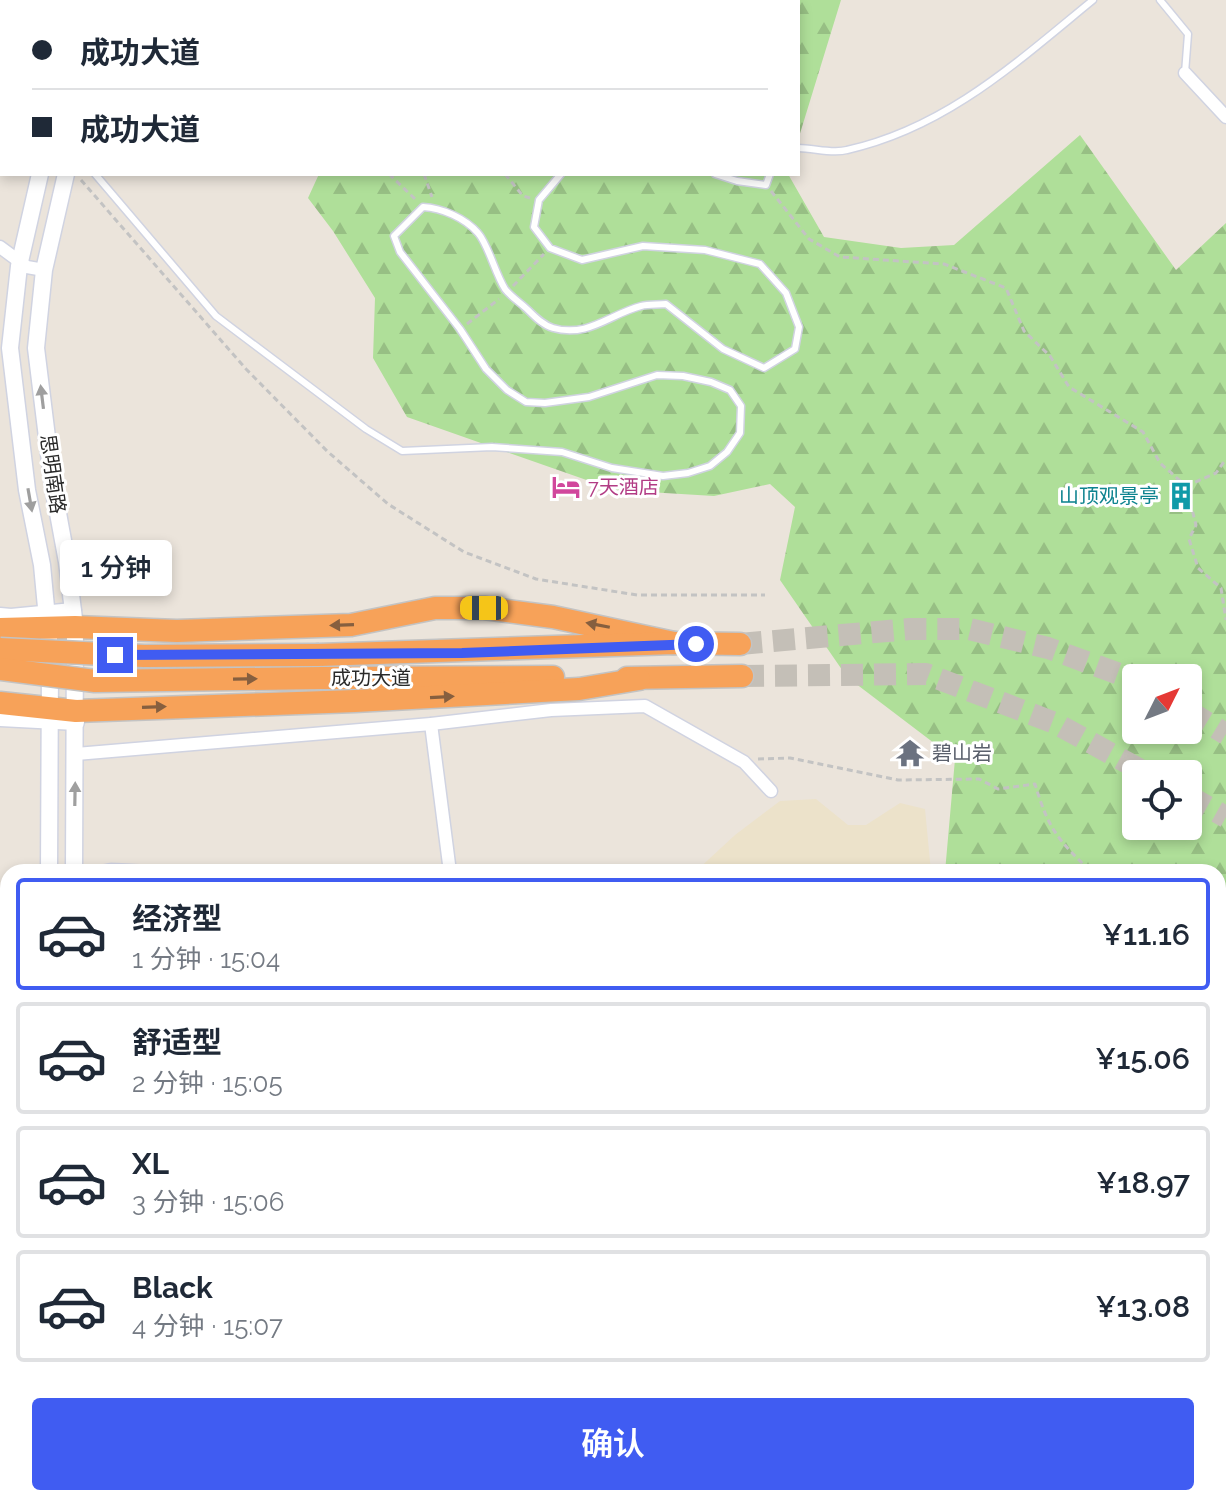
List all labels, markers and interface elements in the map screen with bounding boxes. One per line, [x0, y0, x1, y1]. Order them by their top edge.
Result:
text: 成功大道 [80, 35, 200, 70]
text: 成功大道 [80, 112, 200, 147]
one-way arrow [35, 384, 48, 409]
street label: 思明南路 [36, 433, 70, 515]
hotel icon: 7天酒店 [551, 472, 581, 502]
place label: 7天酒店 [588, 475, 659, 499]
building icon: 山顶观景亭 [1166, 481, 1196, 511]
place label: 山顶观景亭 [1059, 484, 1159, 508]
one-way arrow [24, 488, 36, 513]
callout: 1 分钟 [59, 539, 171, 595]
text: 1 分钟 [81, 553, 151, 583]
car [460, 596, 508, 620]
one-way arrow [328, 618, 354, 631]
one-way arrow [586, 619, 611, 631]
route start [678, 626, 714, 662]
route end [97, 637, 133, 673]
north arrow [1122, 664, 1202, 744]
map controls [1122, 664, 1202, 840]
street label: 成功大道 [331, 666, 411, 690]
one-way arrow [233, 673, 258, 685]
one-way arrow [430, 690, 455, 703]
one-way arrow [142, 701, 167, 713]
temple icon: 碧山岩 [895, 738, 925, 768]
place label: 碧山岩 [932, 741, 992, 765]
button: locate [1122, 760, 1202, 840]
one-way arrow [69, 781, 81, 806]
icon: car [36, 898, 108, 970]
text: 经济型 [132, 901, 222, 936]
text: ¥11.16 [1102, 917, 1190, 952]
text: 1 分钟 · 15:04 [132, 944, 280, 974]
icon: car [36, 1022, 108, 1094]
text: 舒适型 [132, 1025, 222, 1060]
text: ¥15.06 [1095, 1041, 1190, 1076]
text: 2 分钟 · 15:05 [132, 1068, 283, 1098]
icon: car [36, 1146, 108, 1218]
text: XL [132, 1146, 169, 1181]
text: ¥18.97 [1096, 1165, 1190, 1200]
text: 3 分钟 · 15:06 [132, 1187, 284, 1217]
icon: car [36, 1270, 108, 1342]
text: Black [132, 1270, 213, 1305]
text: ¥13.08 [1096, 1289, 1190, 1324]
text: 4 分钟 · 15:07 [132, 1311, 283, 1341]
button: 确认 [32, 1398, 1194, 1490]

